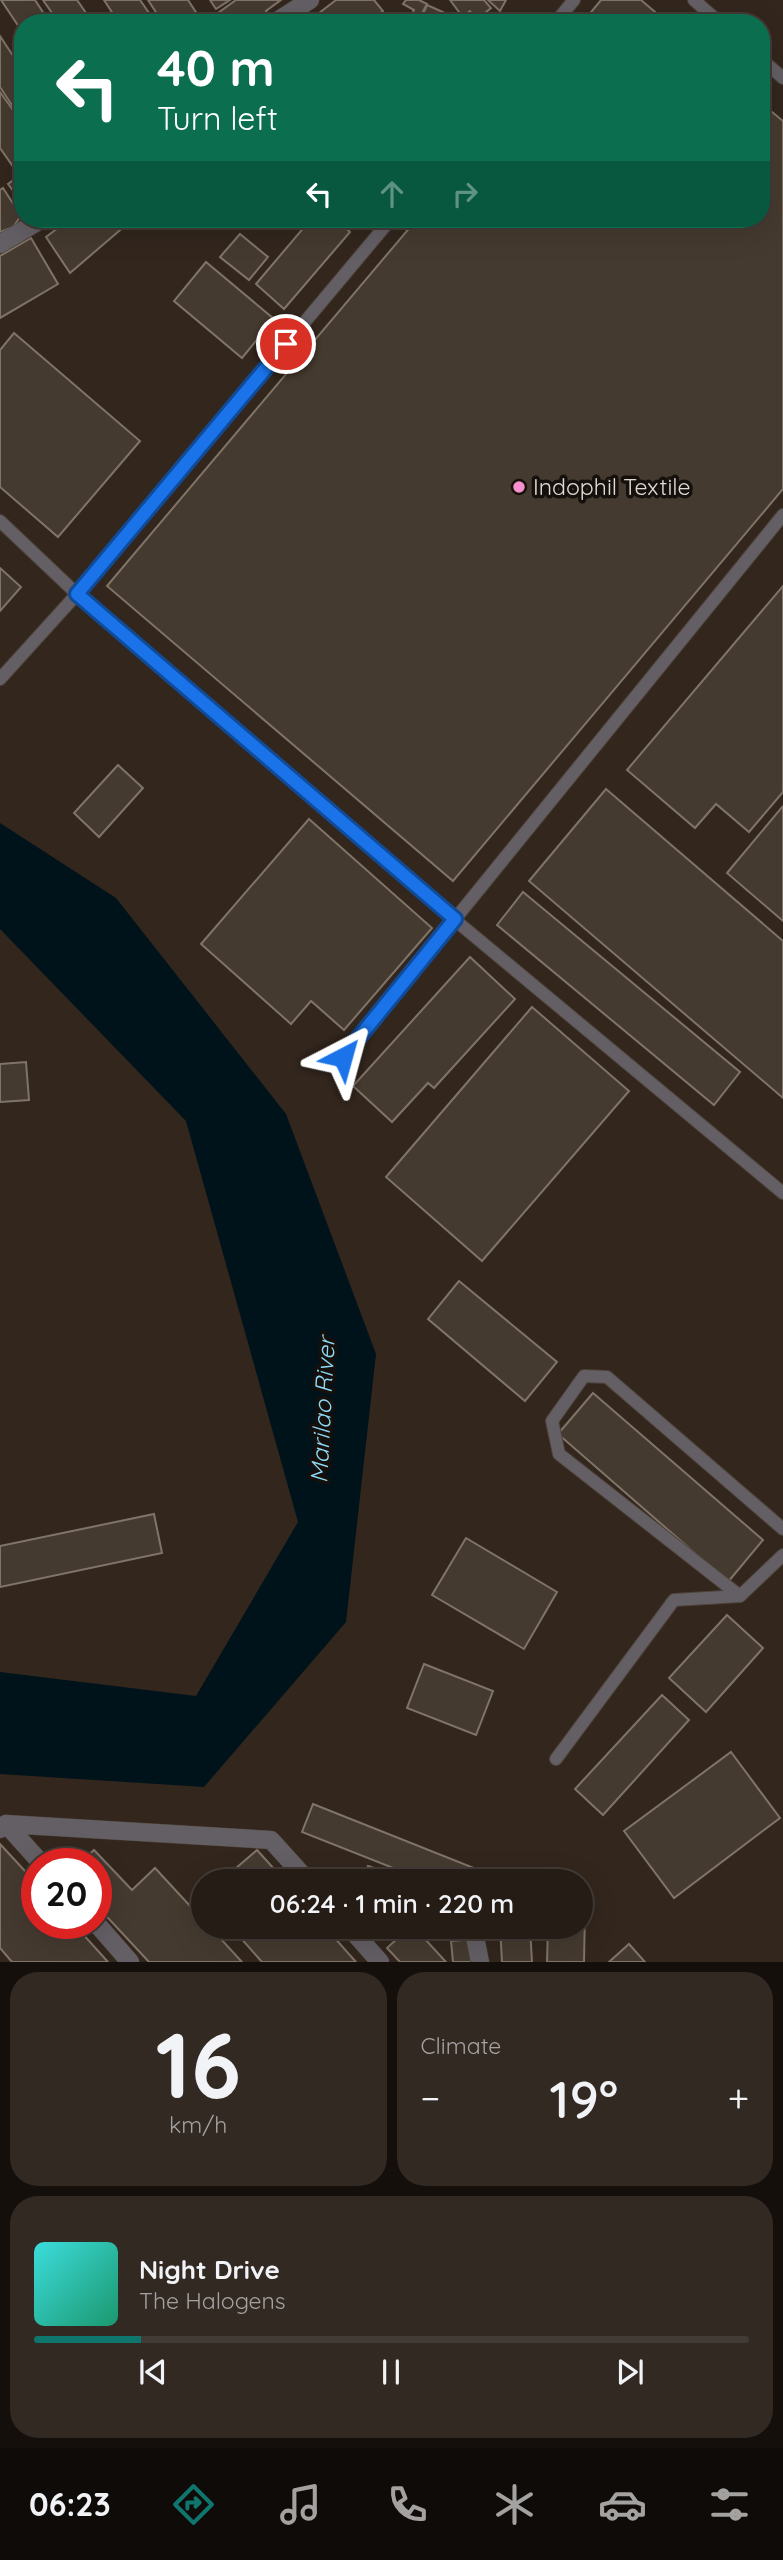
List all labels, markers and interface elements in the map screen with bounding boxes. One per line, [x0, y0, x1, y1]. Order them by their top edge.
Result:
text: 40 m [157, 37, 275, 98]
icon: left [42, 42, 133, 133]
text: Turn left [157, 98, 278, 138]
icon: left [300, 175, 338, 213]
icon: ahead [373, 175, 411, 213]
icon: right [446, 175, 484, 213]
pin [256, 314, 316, 374]
icon: arrive [267, 325, 305, 363]
place label: Indophil Textile [533, 472, 690, 501]
marker: Indophil Textile [511, 479, 527, 495]
position arrow [306, 1020, 380, 1094]
water label: Marilao River [303, 1333, 341, 1484]
speed limit sign: 20 [21, 1848, 112, 1939]
text: 06:24 · 1 min · 220 m [270, 1887, 514, 1920]
text: 16 [155, 2007, 241, 2121]
text: Climate [421, 2031, 501, 2060]
text: 19° [550, 2066, 618, 2131]
text: − [421, 2074, 440, 2122]
text: + [728, 2074, 749, 2122]
text: km/h [169, 2110, 227, 2139]
text: Night Drive [139, 2253, 280, 2286]
text: The Halogens [139, 2286, 286, 2315]
icon: previous [134, 2353, 172, 2391]
icon: pause [372, 2353, 410, 2391]
icon: next [611, 2353, 649, 2391]
icon: directions [169, 2480, 218, 2529]
icon: music [276, 2480, 325, 2529]
icon: phone [383, 2480, 432, 2529]
icon: climate [490, 2480, 539, 2529]
icon: car [598, 2480, 647, 2529]
icon: filters [705, 2480, 754, 2529]
text: 06:23 [29, 2484, 111, 2524]

